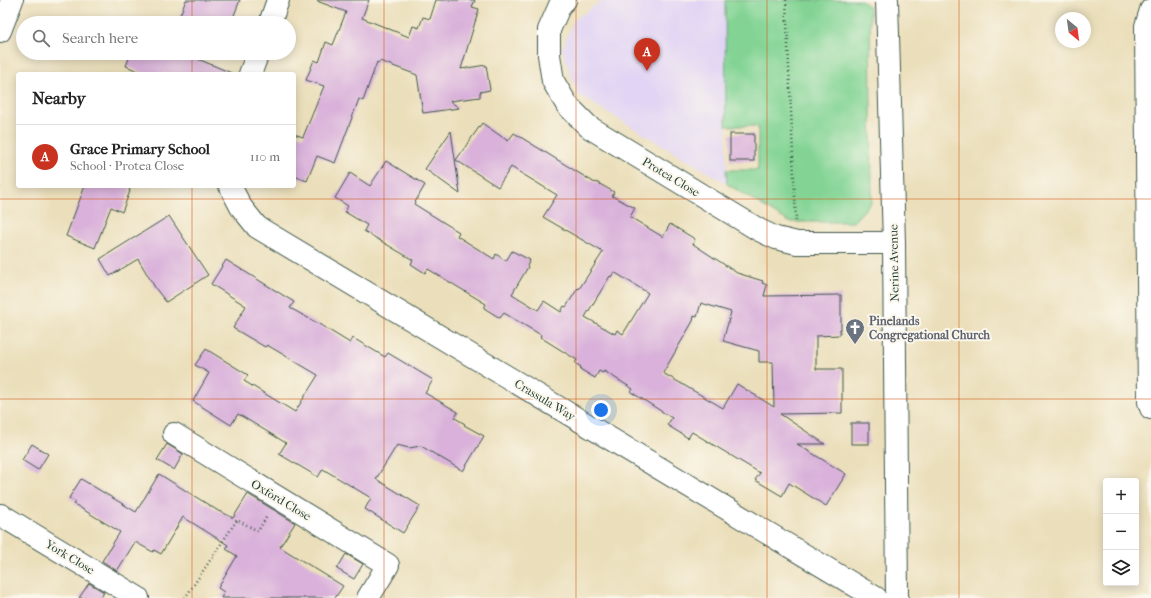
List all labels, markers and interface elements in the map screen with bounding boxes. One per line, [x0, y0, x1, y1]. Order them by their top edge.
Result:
north arrow [1055, 12, 1091, 48]
search box [16, 16, 296, 60]
icon: search [30, 27, 52, 49]
text: Search here [62, 29, 138, 47]
pin: A [634, 38, 660, 71]
text: Nearby [32, 88, 86, 108]
text: Grace Primary School [70, 140, 210, 158]
text: A [41, 149, 49, 164]
text: 110 m [250, 149, 280, 164]
street label: Protea Close [640, 154, 702, 200]
text: School · Protea Close [70, 158, 184, 173]
street label: Nerine Avenue [886, 224, 902, 302]
place label: Pinelands Congregational Church [869, 314, 990, 343]
church icon: Pinelands Congregational Church [844, 317, 866, 345]
street label: Crassula Way [512, 376, 578, 424]
your location [591, 400, 611, 420]
street label: Oxford Close [249, 477, 314, 523]
map controls [1103, 478, 1139, 586]
button: + [1103, 478, 1139, 514]
button: − [1103, 514, 1139, 550]
street label: York Close [42, 536, 97, 577]
button: layers [1103, 550, 1139, 586]

